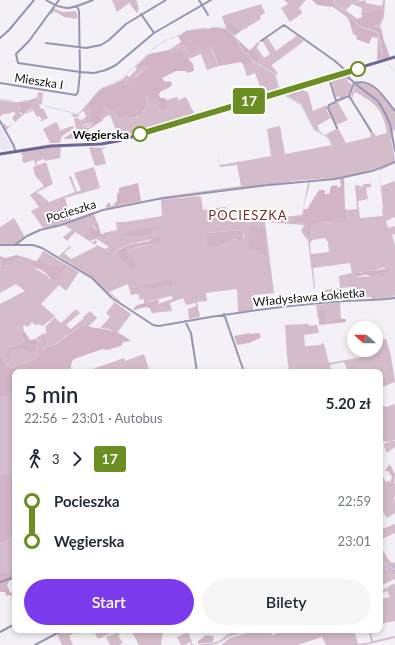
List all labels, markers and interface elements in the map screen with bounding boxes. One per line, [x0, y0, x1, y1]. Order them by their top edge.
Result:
unlabelled marker [350, 61, 366, 77]
street label: Mieszka I [13, 70, 65, 92]
line badge: 17 [231, 88, 267, 114]
text: 17 [241, 92, 257, 109]
marker: Węgierska [132, 126, 148, 142]
place label: Węgierska [73, 127, 129, 142]
street label: Pocieszka [44, 196, 98, 226]
district label: POCIESZKA [208, 207, 288, 223]
street label: Władysława Łokietka [252, 285, 366, 309]
north arrow [347, 321, 383, 357]
map controls [347, 321, 383, 357]
text: 5 min [24, 381, 78, 408]
text: 5.20 zł [326, 394, 371, 412]
text: 22:56 – 23:01 · Autobus [24, 410, 163, 426]
icon: walk [24, 448, 46, 470]
icon: forward [66, 448, 88, 470]
text: 17 [102, 450, 118, 467]
text: 3 [52, 451, 60, 467]
text: Pocieszka [54, 492, 120, 510]
text: 22:59 [338, 493, 371, 509]
text: Węgierska [54, 532, 124, 550]
text: 23:01 [338, 533, 371, 549]
button: Start [24, 579, 194, 625]
button: Bilety [202, 579, 371, 625]

